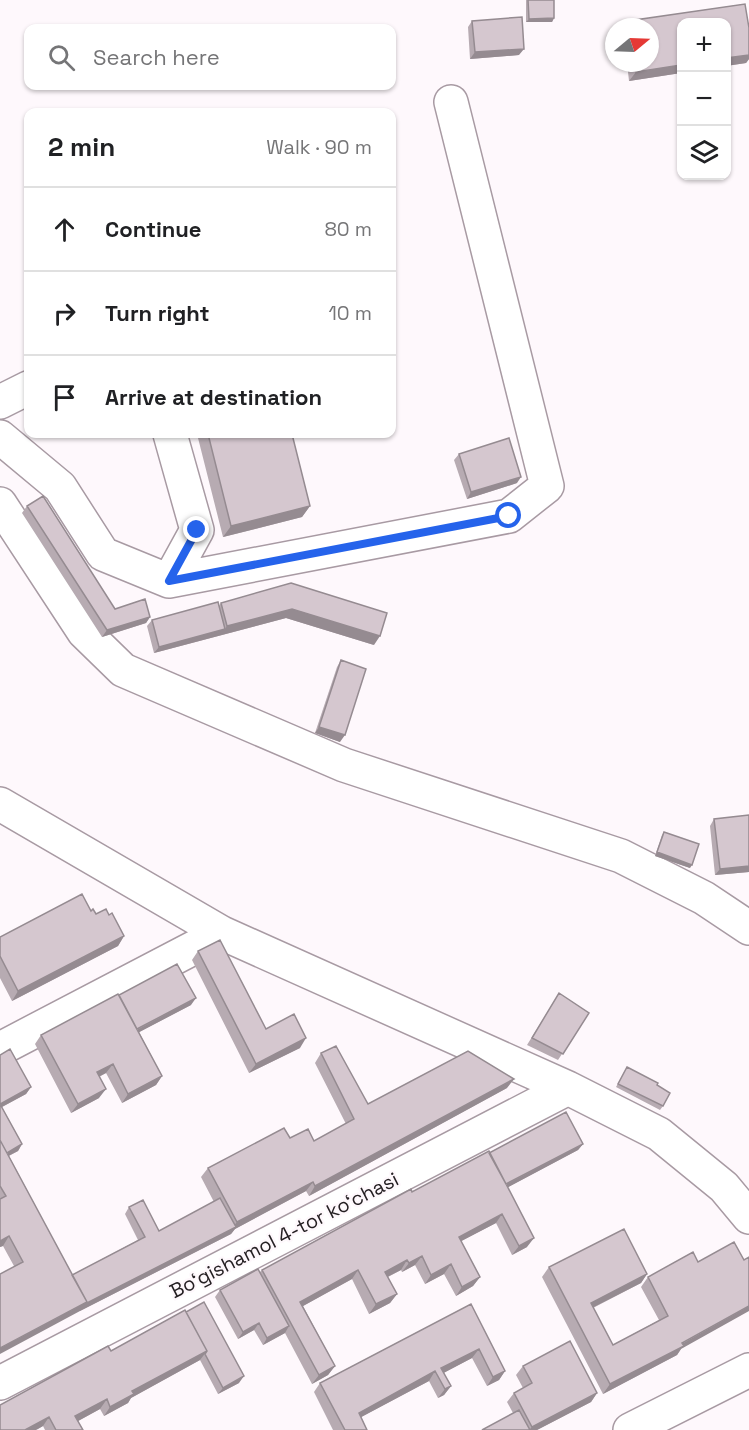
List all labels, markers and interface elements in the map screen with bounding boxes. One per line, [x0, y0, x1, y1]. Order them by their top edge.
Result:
north arrow [605, 18, 659, 72]
map controls [677, 18, 731, 180]
button: + [677, 18, 731, 72]
search box [24, 24, 396, 90]
icon: search [45, 41, 78, 74]
text: Search here [93, 43, 220, 71]
button: − [677, 72, 731, 126]
button: layers [677, 126, 731, 180]
text: 2 min [48, 130, 115, 164]
text: Walk · 90 m [266, 134, 372, 160]
icon: ahead [48, 213, 81, 246]
text: Continue [105, 215, 201, 243]
text: 80 m [324, 216, 372, 242]
icon: right [48, 297, 81, 330]
text: Turn right [105, 299, 210, 327]
text: 10 m [328, 300, 372, 326]
icon: arrive [48, 381, 81, 414]
text: Arrive at destination [105, 383, 322, 411]
route start [495, 502, 521, 528]
route end [183, 516, 209, 542]
street label: Boʻgishamol 4-tor koʻchasi [165, 1166, 403, 1304]

